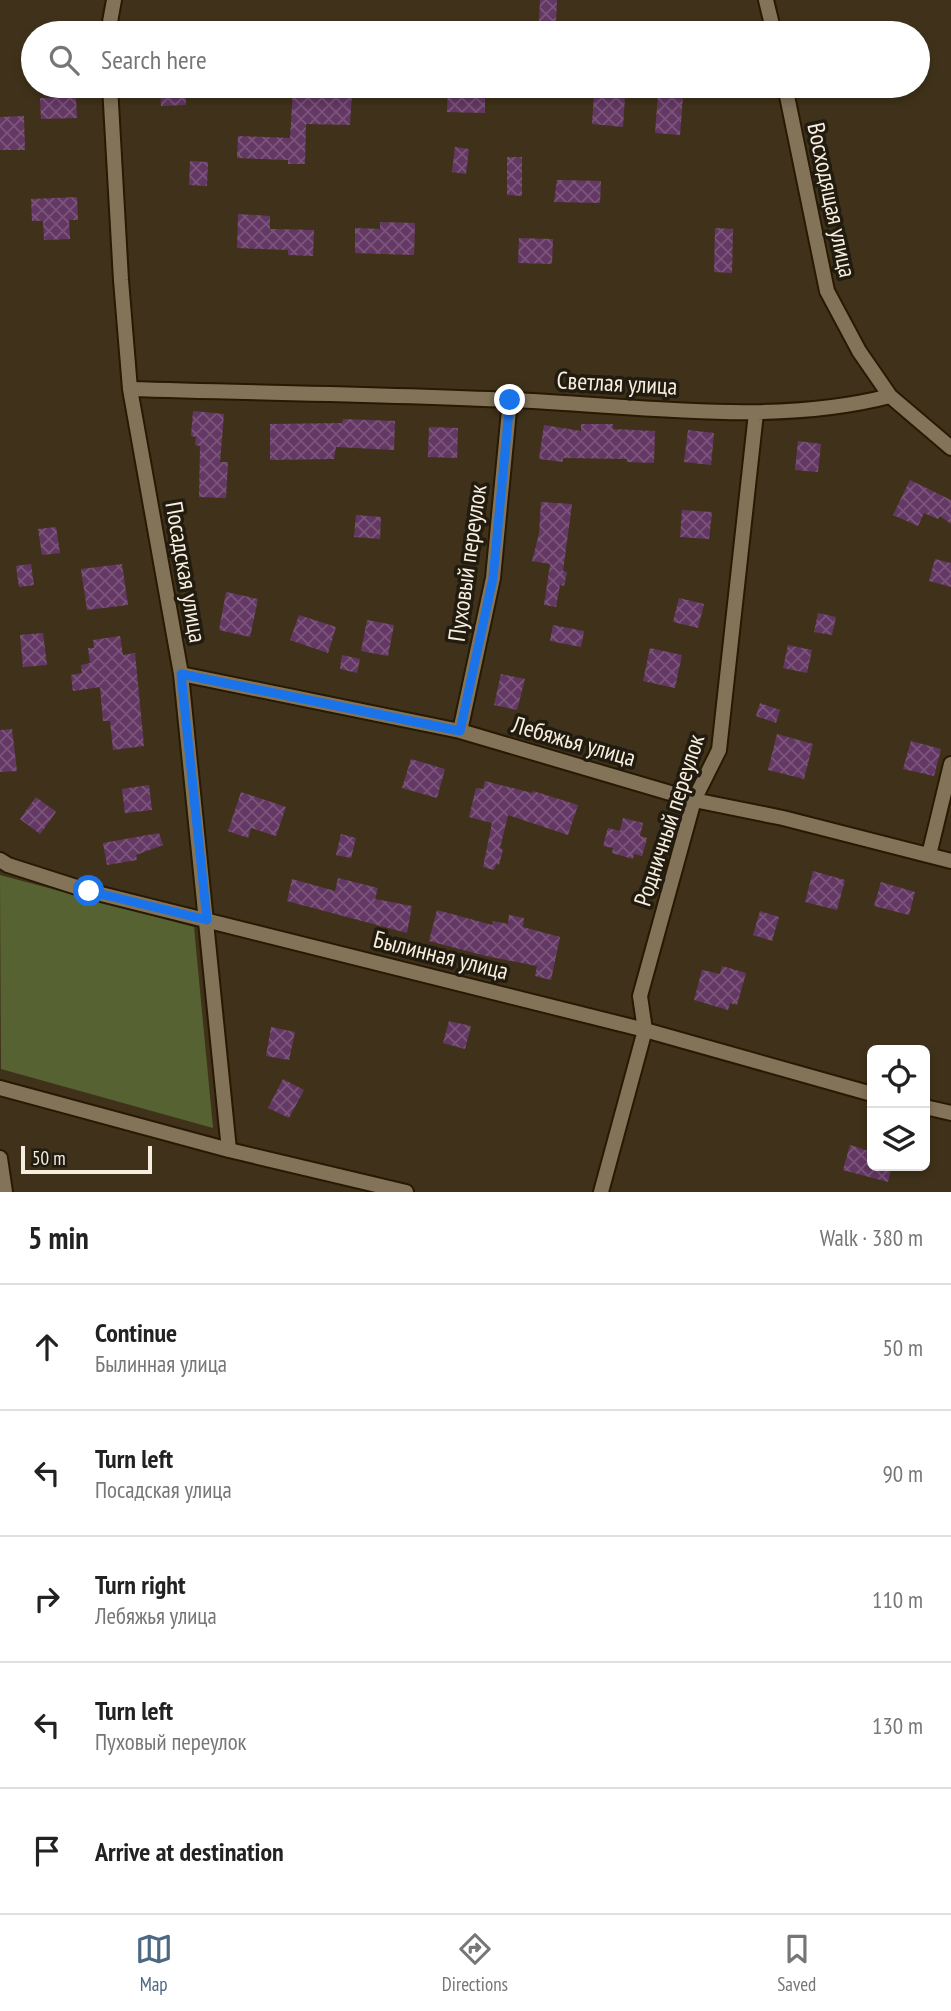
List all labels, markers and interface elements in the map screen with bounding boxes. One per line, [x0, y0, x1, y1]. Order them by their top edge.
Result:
search box [21, 21, 930, 98]
icon: search [45, 41, 83, 79]
text: Search here [101, 43, 207, 76]
street label: Восходящая улица [800, 120, 864, 280]
street label: Светлая улица [556, 364, 678, 402]
route end [494, 384, 525, 415]
street label: Пуховый переулок [441, 482, 493, 643]
street label: Посадская улица [158, 499, 214, 645]
street label: Лебяжья улица [508, 708, 639, 773]
street label: Родничный переулок [627, 729, 712, 910]
route start [73, 875, 104, 906]
street label: Былинная улица [370, 923, 512, 987]
map controls [867, 1045, 930, 1171]
button: locate [867, 1045, 930, 1108]
button: layers [867, 1108, 930, 1171]
scale bar [21, 1143, 152, 1175]
text: 50 m [32, 1146, 66, 1170]
text: 5 min [28, 1218, 89, 1257]
text: Walk · 380 m [820, 1223, 923, 1252]
text: Continue [95, 1316, 177, 1349]
icon: ahead [28, 1328, 66, 1366]
text: 50 m [882, 1333, 923, 1362]
text: Былинная улица [95, 1349, 227, 1378]
text: Turn left [95, 1442, 173, 1475]
icon: left [28, 1454, 66, 1492]
text: 90 m [882, 1459, 923, 1488]
text: Посадская улица [95, 1475, 232, 1504]
text: Turn right [95, 1568, 186, 1601]
icon: right [28, 1580, 66, 1618]
text: 110 m [872, 1585, 923, 1614]
text: Лебяжья улица [95, 1601, 217, 1630]
text: Turn left [95, 1694, 173, 1727]
icon: left [28, 1706, 66, 1744]
text: 130 m [872, 1711, 923, 1740]
text: Пуховый переулок [95, 1727, 247, 1756]
icon: arrive [28, 1832, 66, 1870]
text: Arrive at destination [95, 1835, 284, 1868]
tab: Map [135, 1930, 173, 1996]
tab: Directions [442, 1930, 508, 1996]
tab: Saved [777, 1930, 816, 1996]

